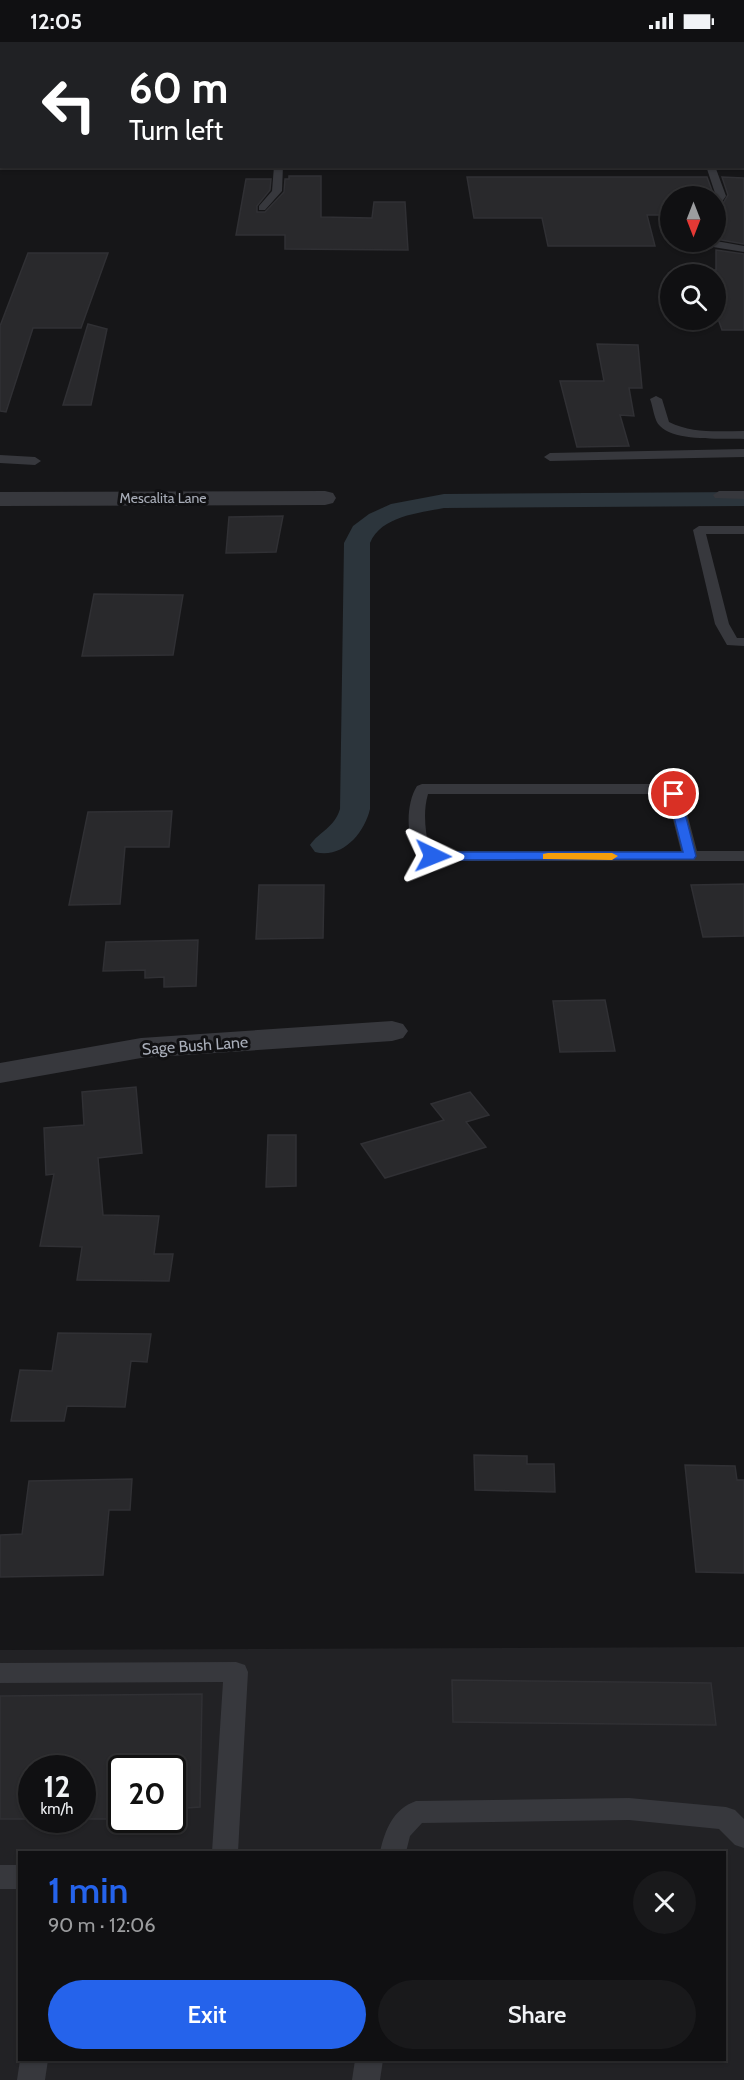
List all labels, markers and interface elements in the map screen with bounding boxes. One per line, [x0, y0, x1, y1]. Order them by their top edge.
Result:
text: 12:05 [30, 8, 82, 35]
text: 60 m [129, 62, 228, 114]
icon: left [30, 66, 108, 144]
text: Turn left [129, 114, 223, 147]
north arrow [660, 186, 726, 252]
map controls [660, 186, 726, 330]
button: search [660, 264, 726, 330]
street label: Mescalita Lane [120, 489, 206, 507]
pin [648, 768, 699, 819]
icon: arrive [657, 777, 690, 810]
position arrow [401, 824, 465, 888]
street label: Sage Bush Lane [141, 1032, 249, 1059]
speed limit sign: 20 [108, 1755, 186, 1833]
text: 12 [44, 1768, 70, 1805]
text: km/h [41, 1800, 73, 1818]
text: 1 min [48, 1868, 128, 1912]
button: close [633, 1871, 696, 1934]
text: 90 m · 12:06 [48, 1913, 156, 1937]
button: Exit [48, 1980, 366, 2049]
button: Share [378, 1980, 696, 2049]

